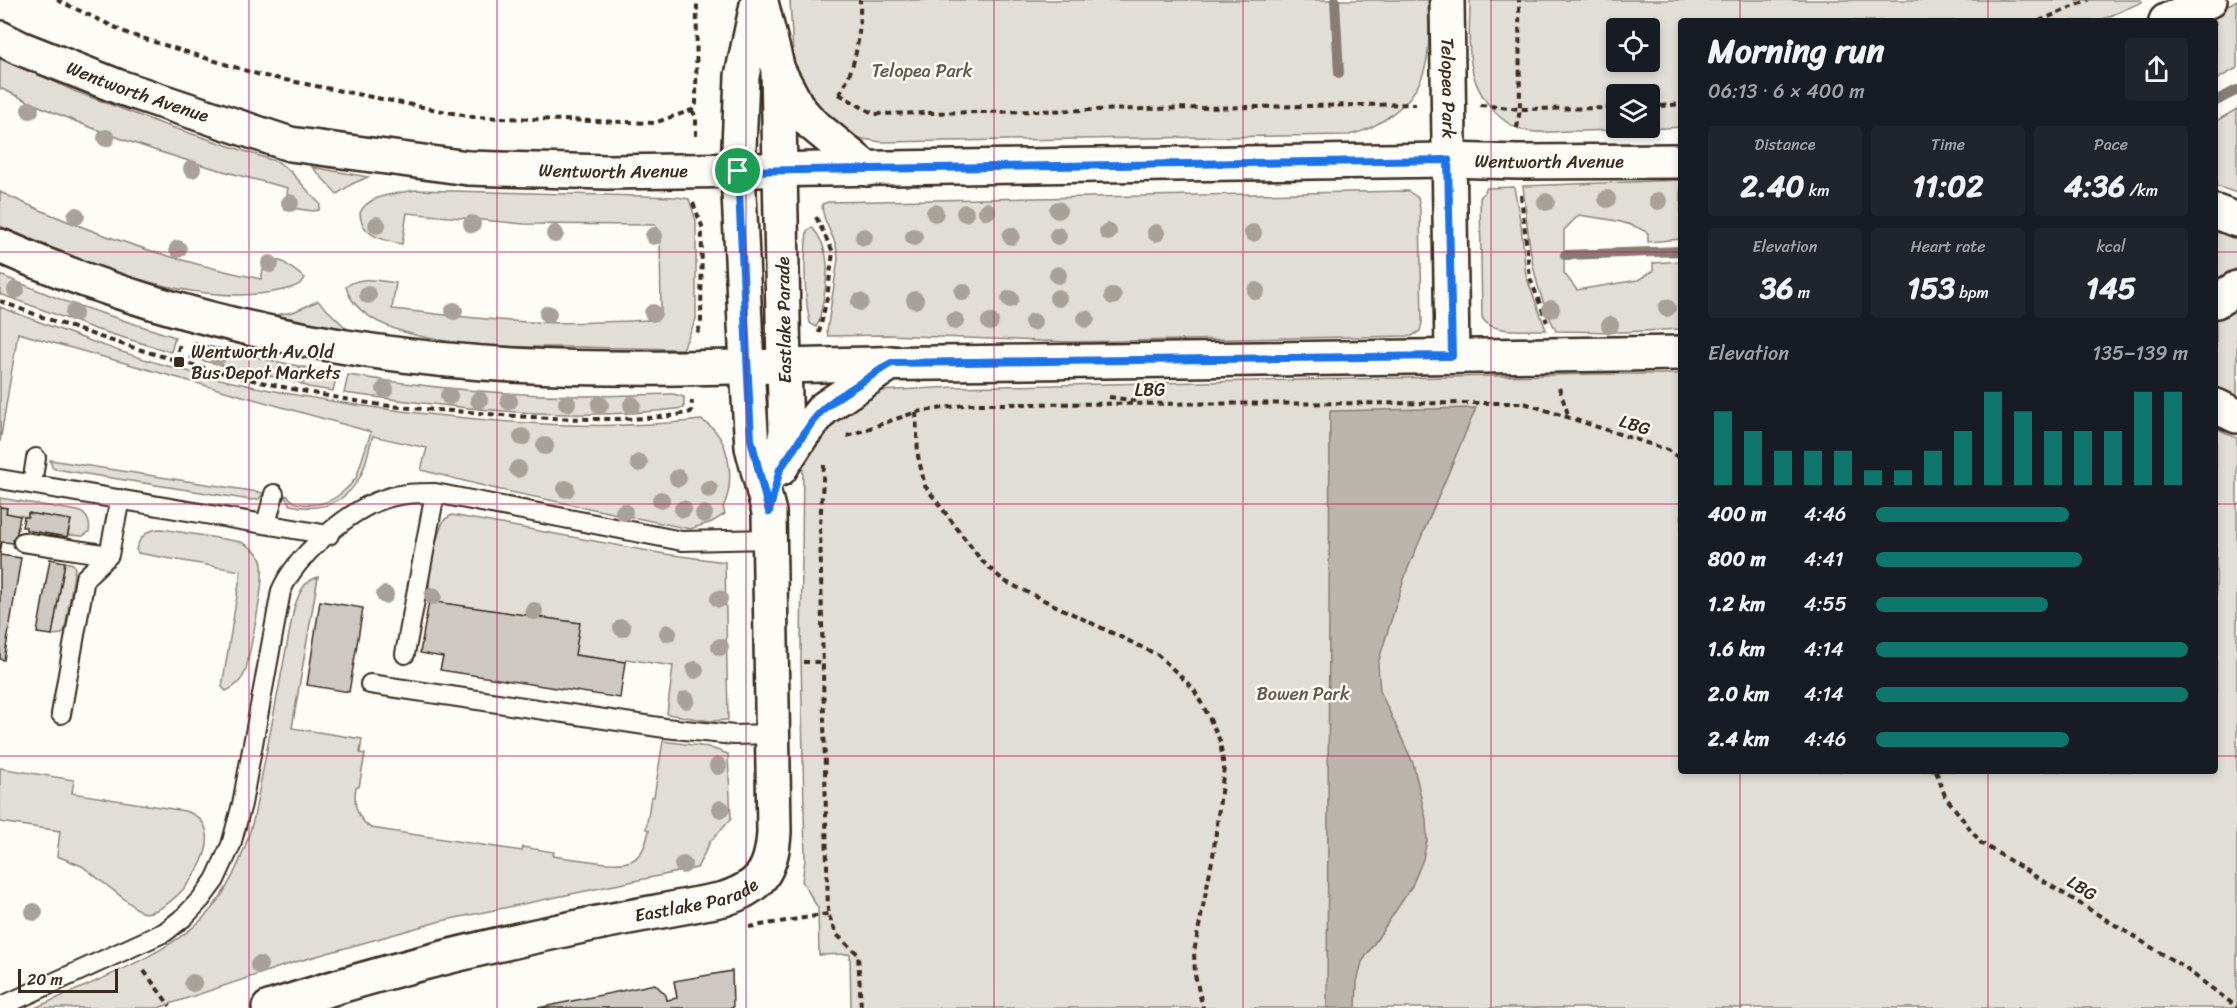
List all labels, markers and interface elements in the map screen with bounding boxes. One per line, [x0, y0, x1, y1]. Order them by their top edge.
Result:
map controls [1606, 18, 1660, 138]
button: locate [1606, 18, 1660, 72]
text: Morning run [1708, 22, 1884, 80]
street label: Telopea Park [1432, 37, 1465, 139]
button: share [2125, 38, 2188, 101]
street label: Wentworth Avenue [62, 52, 213, 132]
park label: Telopea Park [872, 55, 973, 87]
text: 06:13 · 6 × 400 m [1708, 74, 1865, 109]
button: layers [1606, 84, 1660, 138]
text: Distance [1755, 130, 1815, 159]
text: Time [1931, 130, 1965, 159]
text: Pace [2094, 130, 2128, 159]
pin [712, 145, 763, 196]
street label: Wentworth Avenue [1474, 145, 1624, 178]
street label: Wentworth Avenue [538, 154, 688, 188]
icon: arrive [721, 154, 754, 187]
text: 2.40 [1740, 159, 1805, 213]
text: 11:02 [1912, 159, 1984, 213]
text: 4:36 [2064, 159, 2125, 213]
text: km [1805, 176, 1830, 205]
text: /km [2125, 176, 2158, 205]
text: Elevation [1753, 232, 1817, 261]
text: Heart rate [1910, 232, 1986, 261]
text: kcal [2096, 232, 2126, 261]
street label: Eastlake Parade [767, 256, 801, 384]
text: 36 [1760, 261, 1794, 315]
text: 153 [1907, 261, 1955, 315]
text: 145 [2086, 261, 2136, 315]
text: m [1794, 278, 1810, 307]
text: bpm [1955, 278, 1989, 307]
place label: Wentworth Av Old Bus Depot Markets [191, 336, 341, 389]
text: Elevation [1708, 336, 1789, 371]
text: 135–139 m [2092, 336, 2188, 371]
marker: Wentworth Av Old Bus Depot Markets [172, 355, 186, 369]
street label: LBG [1134, 374, 1166, 406]
street label: LBG [1615, 405, 1655, 445]
text: 400 m [1708, 497, 1766, 532]
text: 4:46 [1804, 497, 1846, 532]
text: 800 m [1708, 542, 1766, 577]
text: 4:41 [1804, 542, 1844, 577]
text: 1.2 km [1708, 587, 1765, 622]
text: 4:55 [1804, 587, 1847, 622]
text: 1.6 km [1708, 632, 1765, 667]
text: 4:14 [1804, 632, 1844, 667]
text: 2.0 km [1708, 677, 1769, 712]
text: 4:14 [1804, 677, 1844, 712]
park label: Bowen Park [1256, 678, 1350, 710]
text: 2.4 km [1708, 722, 1769, 757]
text: 4:46 [1804, 722, 1846, 757]
street label: LBG [2060, 866, 2104, 910]
street label: Eastlake Parade [632, 870, 766, 932]
text: 20 m [27, 965, 63, 994]
scale bar [18, 966, 118, 994]

